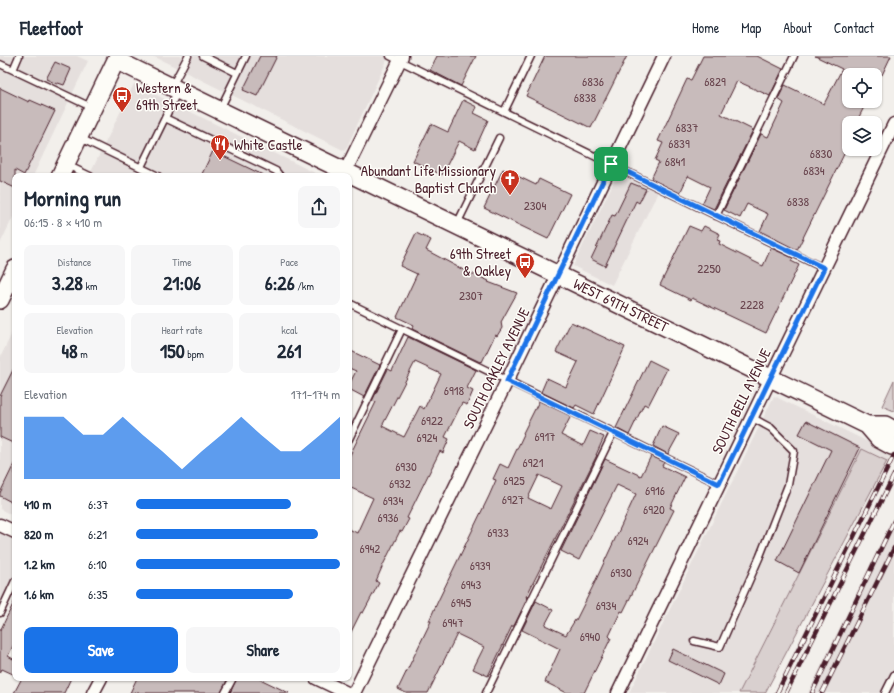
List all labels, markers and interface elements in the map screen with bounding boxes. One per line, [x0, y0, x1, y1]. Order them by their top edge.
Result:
text: Fleetfoot [20, 15, 83, 41]
text: Home [692, 18, 719, 37]
text: Map [741, 18, 761, 37]
text: About [783, 18, 812, 37]
text: Contact [834, 18, 874, 37]
map controls [842, 68, 882, 156]
button: locate [842, 68, 882, 108]
house number: 6836 [582, 72, 604, 90]
house number: 6829 [704, 72, 726, 90]
place label: Western & 69th Street [136, 77, 198, 115]
bus stop icon: Western & 69th Street [111, 85, 133, 113]
house number: 6838 [574, 88, 596, 106]
button: layers [842, 116, 882, 156]
house number: 6837 [675, 118, 699, 136]
restaurant icon: White Castle [209, 133, 231, 161]
place label: White Castle [234, 134, 303, 155]
house number: 6839 [668, 134, 690, 152]
house number: 6830 [810, 144, 832, 162]
pin [594, 147, 628, 181]
house number: 6841 [665, 152, 685, 170]
icon: arrive [600, 153, 622, 175]
place label: Abundant Life Missionary Baptist Church [361, 160, 496, 198]
house number: 6834 [803, 161, 825, 179]
church icon: Abundant Life Missionary Baptist Church [499, 168, 521, 196]
text: Morning run [24, 183, 121, 213]
button: share [298, 186, 340, 228]
house number: 6838 [787, 192, 809, 210]
house number: 2304 [524, 196, 546, 214]
text: 06:15 · 8 × 410 m [24, 213, 102, 231]
place label: 69th Street & Oakley [450, 243, 512, 281]
bus stop icon: 69th Street & Oakley [514, 251, 536, 279]
text: Distance [58, 255, 91, 269]
text: Time [172, 255, 192, 269]
text: Pace [280, 255, 298, 269]
house number: 2250 [697, 259, 721, 277]
text: 3.28 [52, 269, 83, 296]
text: 21:06 [163, 269, 201, 296]
text: 6:26 [265, 269, 295, 296]
street label: WEST 69TH STREET [570, 273, 673, 337]
text: km [83, 279, 98, 293]
text: /km [295, 279, 314, 293]
house number: 2307 [459, 286, 483, 304]
house number: 2228 [740, 295, 764, 313]
street label: SOUTH OAKLEY AVENUE [458, 304, 535, 432]
text: Elevation [56, 323, 93, 337]
text: Heart rate [161, 323, 203, 337]
text: kcal [281, 323, 297, 337]
text: 48 [62, 337, 78, 364]
text: 150 [160, 337, 185, 364]
text: 261 [277, 337, 302, 364]
street label: SOUTH BELL AVENUE [706, 344, 776, 457]
text: m [78, 347, 88, 361]
text: bpm [185, 347, 204, 361]
house number: 6918 [444, 381, 465, 399]
text: Elevation [24, 385, 67, 403]
text: 171–174 m [291, 385, 340, 403]
house number: 6922 [421, 411, 443, 429]
house number: 6917 [534, 427, 556, 445]
house number: 6924 [417, 428, 438, 446]
house number: 6921 [523, 453, 544, 471]
house number: 6930 [395, 457, 417, 475]
house number: 6925 [503, 471, 525, 489]
house number: 6932 [389, 474, 411, 492]
house number: 6916 [645, 481, 665, 499]
house number: 6927 [502, 490, 524, 508]
house number: 6934 [383, 491, 403, 509]
text: 410 m [24, 495, 51, 513]
text: 6:37 [88, 495, 108, 513]
house number: 6920 [643, 500, 665, 518]
house number: 6936 [378, 508, 398, 526]
house number: 6933 [487, 523, 509, 541]
text: 820 m [24, 525, 53, 543]
text: 6:21 [88, 525, 107, 543]
house number: 6924 [628, 531, 649, 549]
house number: 6942 [360, 539, 380, 557]
text: 1.2 km [24, 555, 55, 573]
text: 6:10 [88, 555, 107, 573]
house number: 6939 [470, 556, 491, 574]
house number: 6930 [610, 563, 632, 581]
house number: 6943 [461, 575, 481, 593]
text: 1.6 km [24, 585, 54, 603]
text: 6:35 [88, 585, 108, 603]
house number: 6945 [451, 593, 472, 611]
house number: 6934 [596, 596, 616, 614]
house number: 6947 [442, 613, 464, 631]
button: Save [24, 627, 178, 673]
button: Share [186, 627, 340, 673]
house number: 6940 [580, 627, 600, 645]

